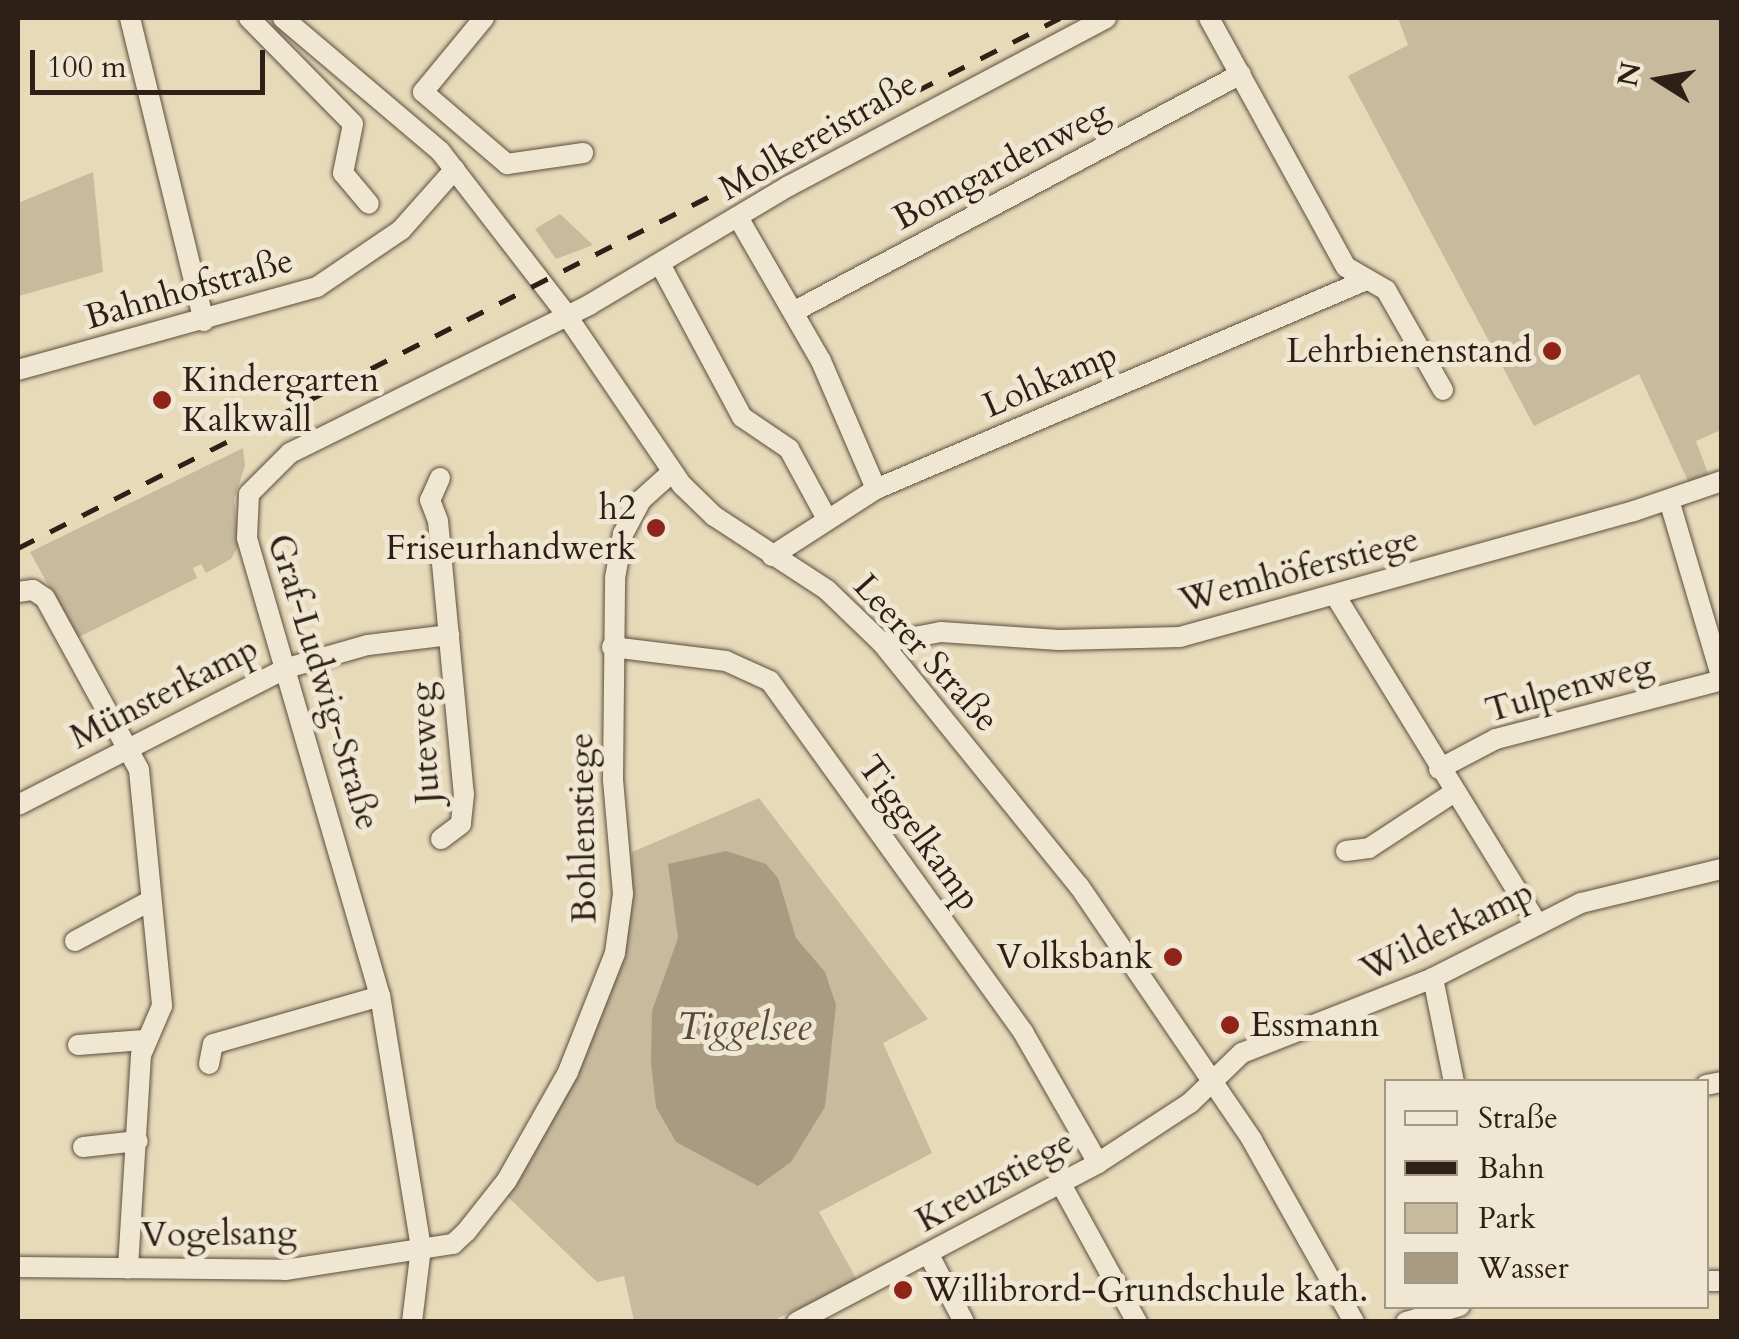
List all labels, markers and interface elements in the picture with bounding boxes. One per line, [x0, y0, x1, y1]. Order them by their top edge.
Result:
scale bar [35, 30, 270, 92]
north arrow [1609, 30, 1709, 130]
text: 100 m [47, 47, 127, 88]
text: N [1609, 59, 1651, 90]
street label: Molkereistraße [712, 62, 924, 210]
street label: Bomgardenweg [886, 91, 1116, 239]
street label: Bahnhofstraße [80, 239, 298, 339]
place label: Lehrbienenstand [1286, 330, 1532, 372]
street label: Lohkamp [977, 333, 1123, 427]
marker: Lehrbienenstand [1541, 340, 1563, 362]
place label: Kindergarten Kalkwall [182, 359, 379, 441]
marker: Kindergarten Kalkwall [151, 389, 173, 411]
place label: h2 Friseurhandwerk [386, 487, 636, 569]
marker: h2 Friseurhandwerk [645, 517, 667, 539]
street label: Wemhöferstiege [1175, 518, 1423, 622]
street label: Graf-Ludwig-Straße [259, 529, 389, 835]
street label: Leerer Straße [844, 566, 1008, 740]
street label: Münsterkamp [63, 628, 265, 758]
street label: Tulpenweg [1481, 644, 1657, 732]
street label: Juteweg [401, 681, 449, 805]
street label: Bohlenstiege [560, 732, 606, 924]
street label: Tiggelkamp [849, 747, 989, 919]
street label: Wilderkamp [1354, 871, 1540, 991]
place label: Volksbank [996, 936, 1153, 978]
marker: Volksbank [1162, 946, 1184, 968]
place label: Essmann [1250, 1004, 1380, 1046]
water label: Tiggelsee [677, 1005, 811, 1051]
marker: Essmann [1219, 1014, 1241, 1036]
legend [1384, 1079, 1709, 1309]
text: Straße [1478, 1098, 1558, 1139]
street label: Kreuzstiege [909, 1121, 1081, 1241]
text: Bahn [1478, 1148, 1545, 1189]
text: Park [1478, 1198, 1536, 1239]
street label: Vogelsang [141, 1212, 297, 1256]
text: Wasser [1478, 1248, 1569, 1289]
place label: Willibrord-Grundschule kath. [923, 1269, 1368, 1311]
marker: Willibrord-Grundschule kath. [892, 1279, 914, 1301]

